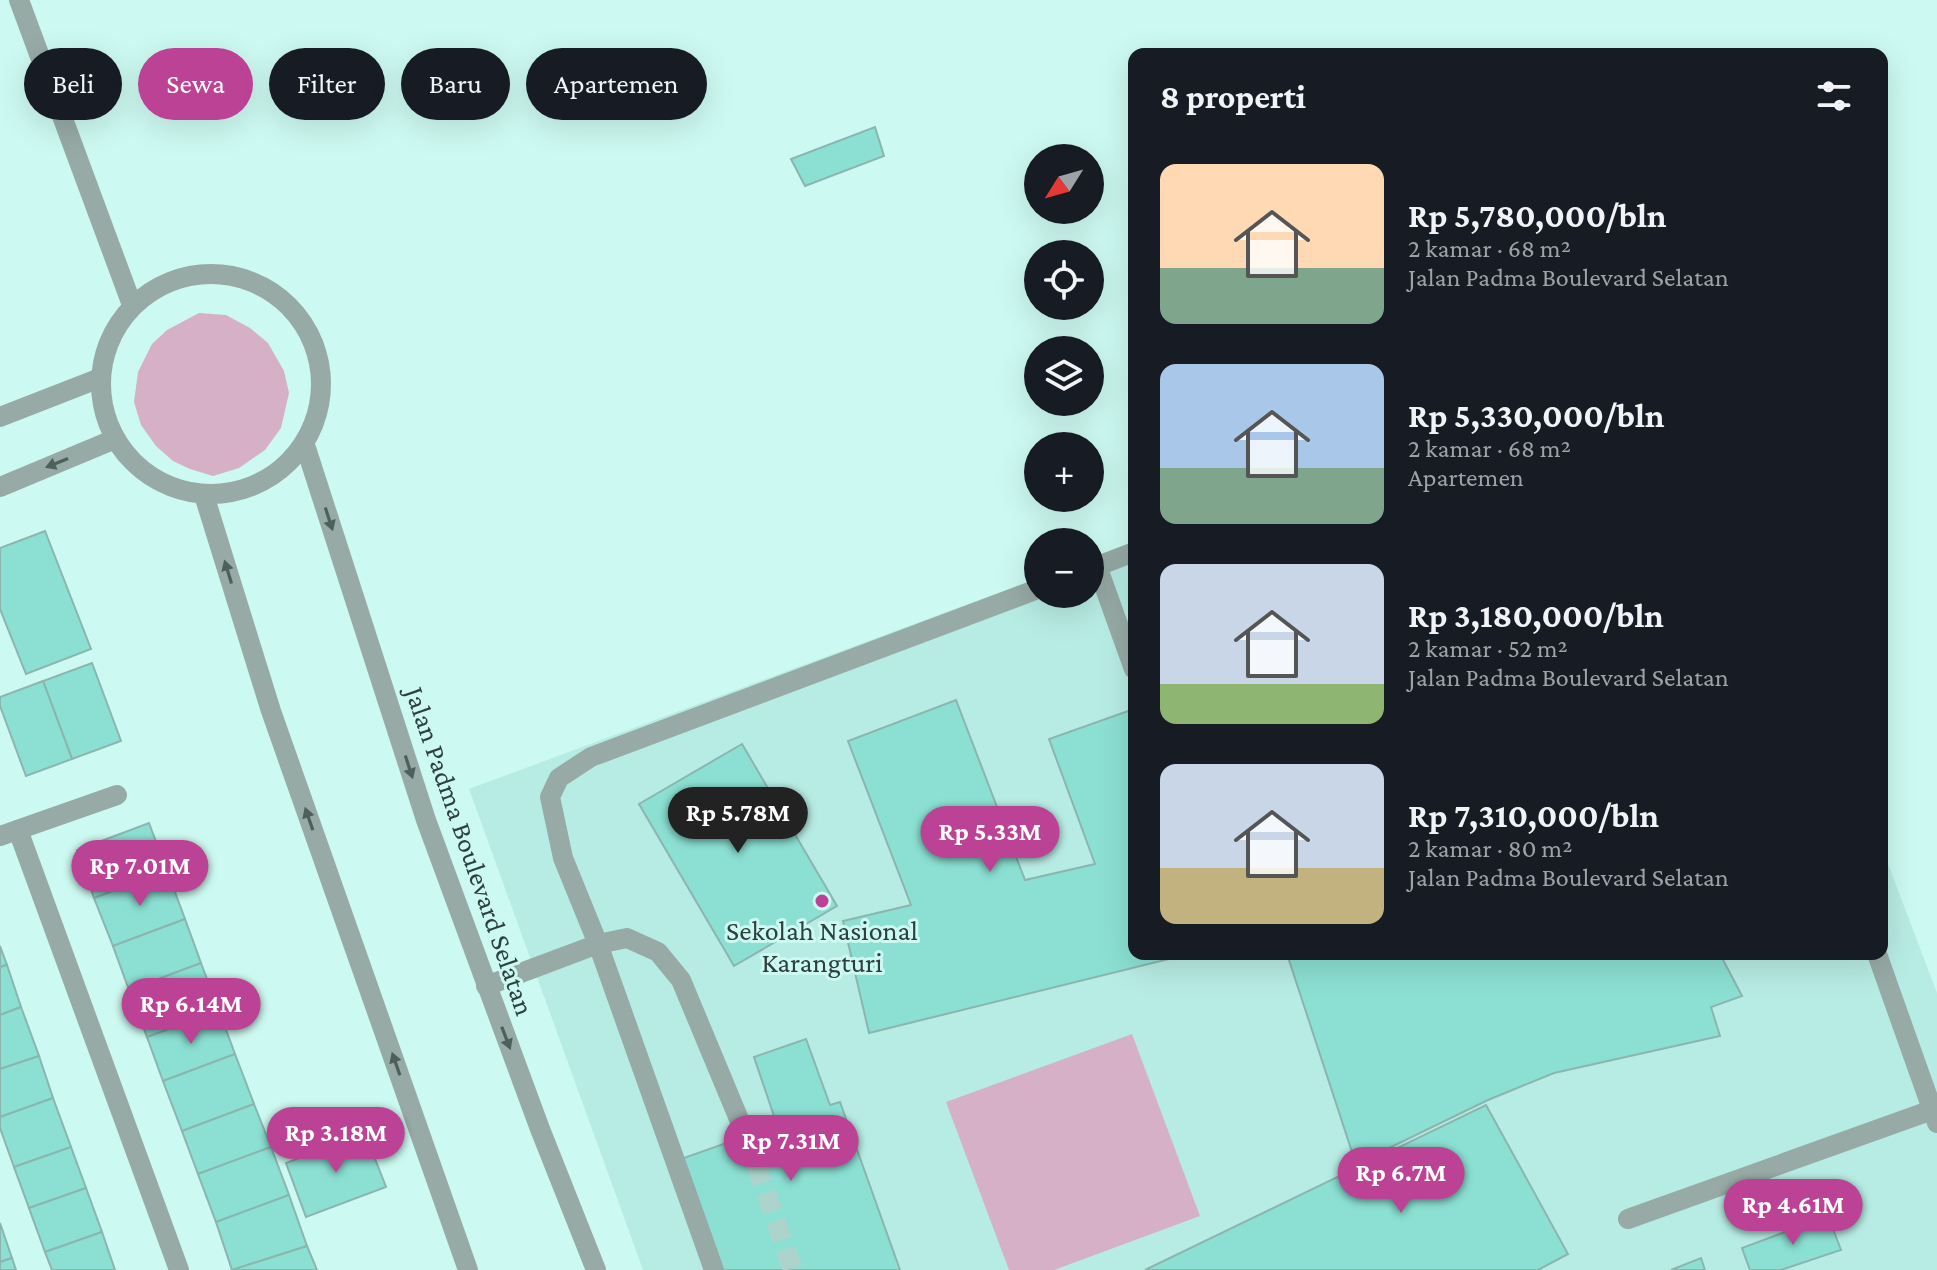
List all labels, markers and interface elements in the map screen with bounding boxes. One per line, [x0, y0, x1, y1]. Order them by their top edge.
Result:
chip: Beli [24, 48, 122, 120]
chip: Sewa [138, 48, 253, 120]
chip: Filter [269, 48, 385, 120]
chip: Baru [401, 48, 510, 120]
chip: Apartemen [526, 48, 707, 120]
icon: filters [1812, 74, 1856, 118]
text: 8 properti [1160, 78, 1306, 115]
north arrow [1024, 144, 1104, 224]
map controls [1024, 144, 1104, 608]
icon: home [1224, 196, 1320, 292]
text: Rp 5,780,000/bln [1408, 197, 1667, 234]
text: 2 kamar · 68 m² [1408, 234, 1571, 263]
button: locate [1024, 240, 1104, 320]
text: Jalan Padma Boulevard Selatan [1408, 263, 1729, 292]
button: layers [1024, 336, 1104, 416]
icon: home [1224, 396, 1320, 492]
text: Rp 5,330,000/bln [1408, 397, 1664, 434]
button: + [1024, 432, 1104, 512]
text: 2 kamar · 68 m² [1408, 434, 1571, 463]
one-way arrow [45, 457, 69, 470]
text: Apartemen [1408, 463, 1524, 492]
one-way arrow [323, 508, 336, 532]
button: − [1024, 528, 1104, 608]
one-way arrow [221, 560, 234, 584]
icon: home [1224, 596, 1320, 692]
text: Rp 3,180,000/bln [1408, 597, 1664, 634]
text: 2 kamar · 52 m² [1408, 634, 1568, 663]
text: Jalan Padma Boulevard Selatan [1408, 663, 1729, 692]
street label: Jalan Padma Boulevard Selatan [398, 680, 541, 1019]
one-way arrow [403, 755, 415, 779]
pin: Rp 5.78M [655, 787, 821, 855]
icon: home [1224, 796, 1320, 892]
text: Rp 7,310,000/bln [1408, 797, 1659, 834]
text: Rp 5.78M [686, 798, 790, 827]
pin: Rp 5.33M [907, 806, 1073, 874]
one-way arrow [303, 807, 315, 831]
text: Rp 5.33M [939, 817, 1041, 846]
text: 2 kamar · 80 m² [1408, 834, 1572, 863]
pin: Rp 7.01M [57, 840, 223, 908]
text: Rp 7.01M [89, 851, 191, 880]
text: Jalan Padma Boulevard Selatan [1408, 863, 1729, 892]
marker: Sekolah Nasional Karangturi [813, 892, 831, 910]
place label: Sekolah Nasional Karangturi [726, 915, 918, 978]
pin: Rp 6.14M [108, 978, 274, 1046]
text: Rp 6.14M [140, 989, 242, 1018]
one-way arrow [500, 1026, 513, 1050]
one-way arrow [389, 1052, 401, 1076]
pin: Rp 3.18M [253, 1107, 419, 1175]
pin: Rp 7.31M [708, 1115, 874, 1183]
text: Rp 3.18M [285, 1118, 387, 1147]
text: Rp 7.31M [742, 1126, 840, 1155]
pin: Rp 6.7M [1327, 1147, 1475, 1215]
text: Rp 6.7M [1356, 1158, 1446, 1187]
pin: Rp 4.61M [1710, 1179, 1876, 1247]
text: Rp 4.61M [1742, 1190, 1844, 1219]

